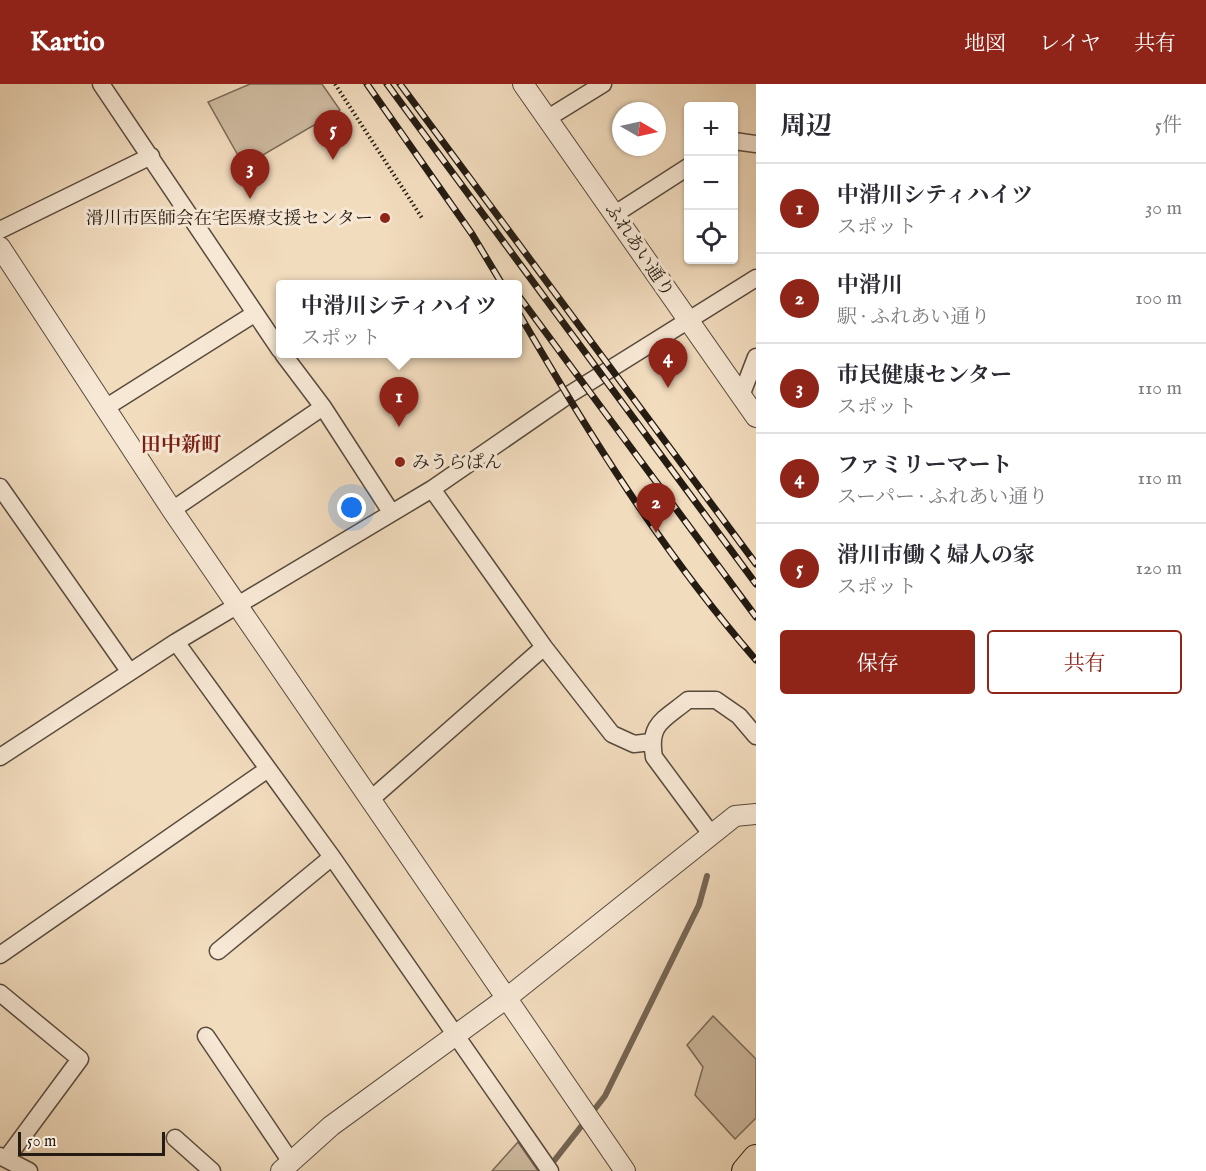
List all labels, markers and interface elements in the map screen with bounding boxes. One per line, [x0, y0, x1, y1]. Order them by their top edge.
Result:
text: Kartio [30, 25, 105, 60]
text: 地図 [964, 31, 1006, 58]
text: レイヤ [1039, 31, 1101, 58]
text: 共有 [1134, 31, 1176, 58]
north arrow [612, 102, 666, 156]
map controls [684, 102, 738, 264]
button: + [684, 102, 738, 156]
pin: 5 [314, 110, 352, 160]
text: 周辺 [780, 110, 832, 143]
text: 5件 [1155, 113, 1182, 138]
pin: 3 [230, 150, 270, 199]
button: − [684, 156, 738, 210]
text: 中滑川シティハイツ [837, 182, 1033, 210]
text: 1 [796, 196, 803, 221]
text: 30 m [1145, 196, 1182, 221]
street label: ふれあい通り [599, 200, 678, 302]
place label: 滑川市医師会在宅医療支援センター [86, 208, 373, 231]
button: locate [684, 210, 738, 264]
marker: 滑川市医師会在宅医療支援センター [378, 211, 392, 225]
text: スポット [837, 215, 917, 240]
text: 中滑川 [837, 272, 903, 300]
popup [276, 280, 522, 358]
text: 2 [795, 286, 804, 311]
text: 100 m [1135, 286, 1182, 311]
text: 中滑川シティハイツ [301, 293, 497, 321]
text: 駅 · ふれあい通り [837, 305, 990, 330]
text: スポット [301, 326, 381, 351]
pin: 4 [648, 338, 688, 388]
text: 市民健康センター [837, 362, 1012, 390]
text: 3 [796, 376, 803, 401]
text: 110 m [1138, 376, 1182, 401]
pin: 1 [380, 378, 418, 427]
text: スポット [837, 395, 917, 420]
district label: 田中新町 [141, 433, 222, 458]
place label: みうらぱん [412, 452, 502, 475]
text: ファミリーマート [837, 452, 1013, 480]
marker: みうらぱん [393, 455, 407, 469]
text: 4 [795, 466, 804, 491]
text: 110 m [1138, 466, 1182, 491]
pin: 2 [636, 484, 676, 533]
text: スーパー · ふれあい通り [837, 485, 1048, 510]
your location [337, 493, 366, 522]
text: 滑川市働く婦人の家 [837, 542, 1035, 570]
text: 5 [796, 556, 803, 581]
text: 120 m [1136, 556, 1182, 581]
text: スポット [837, 575, 917, 600]
button: 保存 [780, 630, 975, 694]
button: 共有 [987, 630, 1182, 694]
scale bar [18, 1129, 165, 1156]
text: 50 m [27, 1132, 56, 1152]

